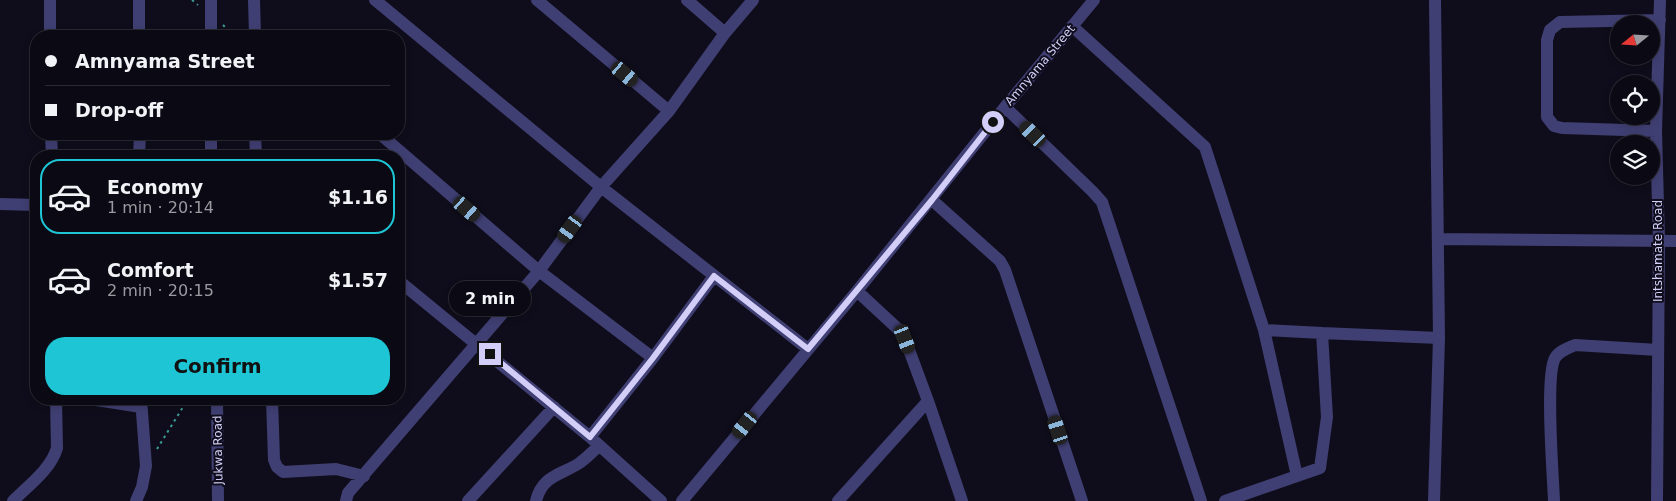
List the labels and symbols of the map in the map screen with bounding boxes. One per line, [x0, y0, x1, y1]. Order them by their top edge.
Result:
north arrow [1610, 15, 1660, 65]
street label: Amnyama Street [1002, 21, 1078, 108]
car [608, 59, 641, 89]
route start [982, 111, 1004, 133]
car [1016, 118, 1049, 150]
car [450, 193, 483, 225]
street label: Intshamate Road [1651, 200, 1665, 302]
car [555, 212, 584, 246]
callout: 2 min [449, 282, 531, 316]
car [892, 322, 917, 356]
route end [479, 343, 501, 365]
car [729, 409, 760, 441]
car [1046, 413, 1069, 447]
street label: Jukwa Road [210, 415, 226, 486]

